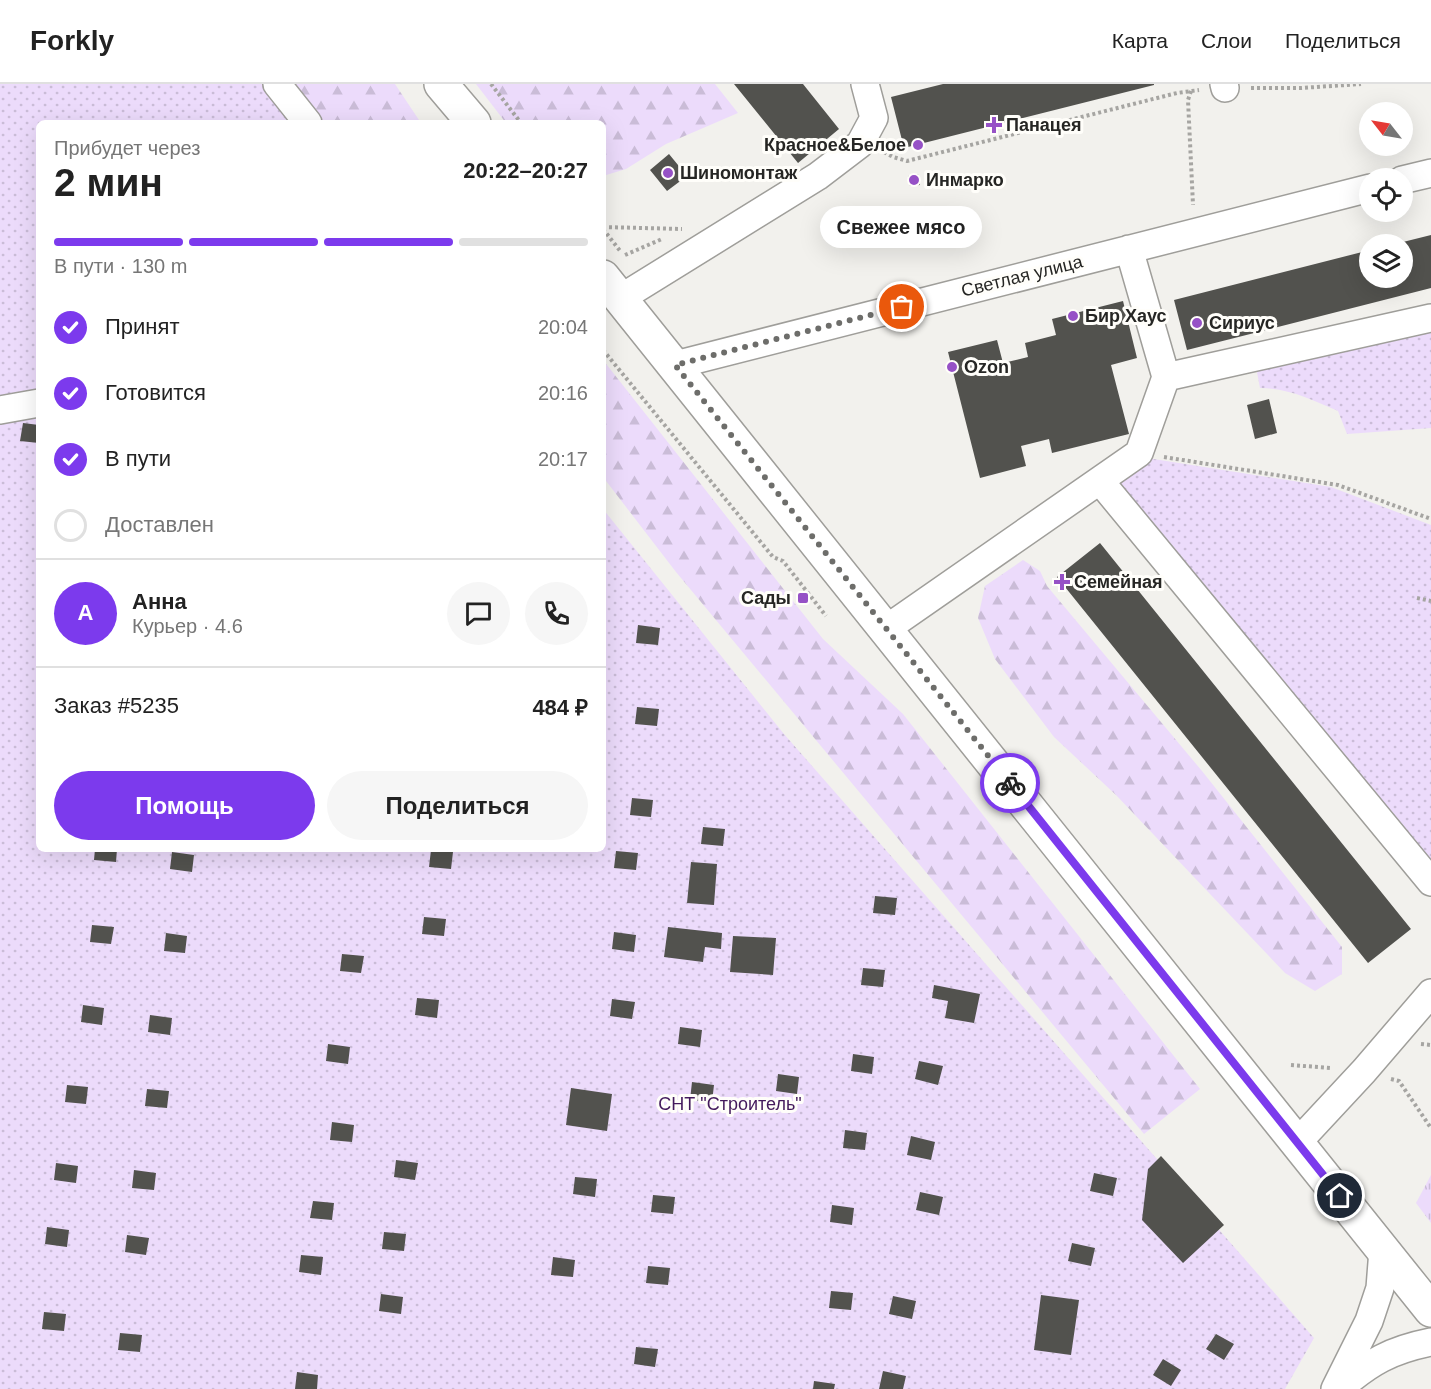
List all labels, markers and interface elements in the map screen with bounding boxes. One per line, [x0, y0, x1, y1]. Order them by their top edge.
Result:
text: Forkly [30, 25, 114, 56]
text: Карта [1112, 29, 1168, 52]
text: Слои [1201, 29, 1252, 52]
text: Поделиться [1285, 29, 1401, 52]
north arrow [1359, 102, 1413, 156]
map controls [1359, 102, 1413, 288]
place label: Панацея [1006, 115, 1081, 135]
marker: Панацея [987, 118, 1001, 132]
place label: Красное&Белое [764, 135, 906, 155]
text: Прибудет через [54, 137, 200, 159]
marker: Красное&Белое [911, 138, 925, 152]
text: 20:22–20:27 [463, 158, 588, 183]
text: 2 мин [54, 161, 163, 204]
place label: Шиномонтаж [680, 163, 798, 183]
marker: Шиномонтаж [661, 166, 675, 180]
button: locate [1359, 168, 1413, 222]
place label: Инмарко [926, 170, 1004, 190]
marker: Инмарко [907, 173, 921, 187]
callout: Свежее мясо [821, 205, 983, 247]
text: Свежее мясо [837, 216, 965, 238]
button: layers [1359, 234, 1413, 288]
street label: Светлая улица [959, 251, 1086, 301]
text: В пути · 130 m [54, 255, 187, 277]
pin [876, 281, 927, 332]
icon: bag [885, 290, 918, 323]
place label: Бир Хаус [1085, 306, 1167, 326]
marker: Бир Хаус [1066, 309, 1080, 323]
icon: check [54, 311, 87, 344]
place label: Сириус [1209, 313, 1275, 333]
text: Принят [105, 314, 179, 339]
text: 20:04 [538, 316, 588, 338]
marker: Сириус [1190, 316, 1204, 330]
place label: Ozon [964, 357, 1009, 377]
marker: Ozon [945, 360, 959, 374]
icon: check [54, 377, 87, 410]
text: Готовится [105, 380, 206, 405]
text: 20:16 [538, 382, 588, 404]
icon: check [54, 443, 87, 476]
text: В пути [105, 446, 171, 471]
text: 20:17 [538, 448, 588, 470]
text: Доставлен [105, 512, 214, 537]
place label: Семейная [1074, 572, 1163, 592]
marker: Семейная [1055, 575, 1069, 589]
button: chat [447, 582, 510, 645]
button: phone [525, 582, 588, 645]
place label: Сады [741, 588, 791, 608]
text: Анна [132, 589, 187, 614]
marker: Сады [796, 591, 810, 605]
text: А [78, 600, 93, 625]
text: Курьер · 4.6 [132, 615, 243, 637]
text: Заказ #5235 [54, 693, 179, 718]
text: 484 ₽ [532, 695, 588, 720]
courier [980, 753, 1040, 813]
icon: bike [994, 767, 1027, 800]
button: Помощь [54, 771, 315, 840]
button: Поделиться [327, 771, 588, 840]
park label: СНТ "Строитель" [658, 1094, 802, 1114]
pin [1314, 1170, 1365, 1221]
icon: home [1323, 1179, 1356, 1212]

